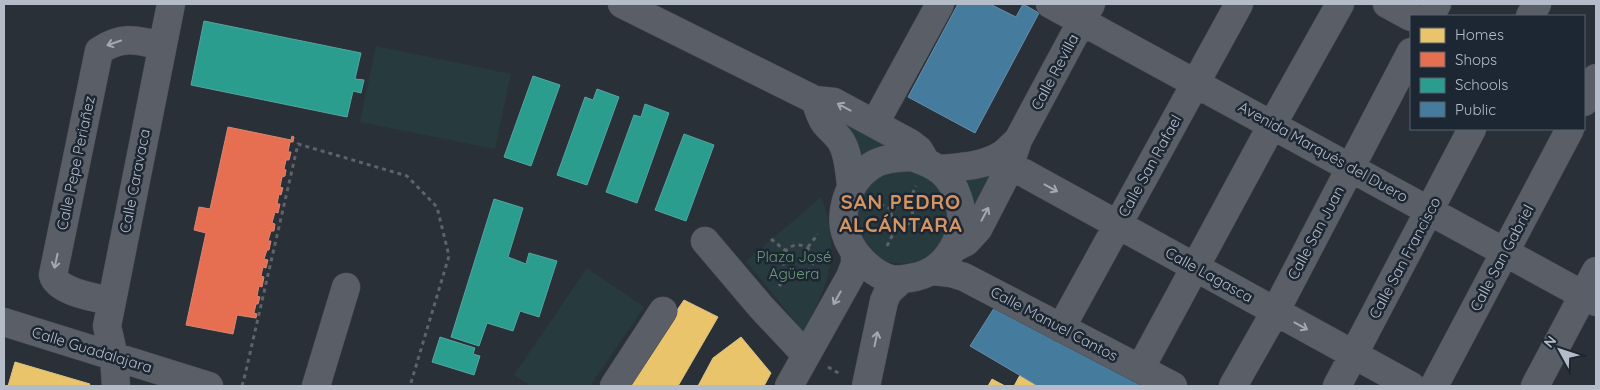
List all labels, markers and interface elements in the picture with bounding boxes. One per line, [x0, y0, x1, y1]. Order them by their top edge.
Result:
legend [1410, 15, 1585, 130]
text: Homes [1455, 25, 1504, 44]
street label: Calle Revilla [1027, 30, 1083, 113]
one-way arrow [107, 39, 122, 48]
text: Shops [1455, 50, 1497, 69]
text: Schools [1455, 75, 1508, 94]
street label: Calle Pepe Periañez [52, 94, 99, 232]
street label: Avenida Marqués del Duero [1235, 97, 1412, 206]
text: Public [1455, 100, 1496, 119]
one-way arrow [836, 102, 851, 112]
street label: Calle San Rafael [1114, 111, 1186, 220]
street label: Calle Caravaca [115, 127, 154, 234]
street label: Calle San Juan [1283, 183, 1348, 283]
one-way arrow [1043, 184, 1058, 194]
district label: SAN PEDRO ALCÁNTARA [839, 189, 963, 237]
street label: Calle San Francisco [1364, 194, 1445, 322]
street label: Calle San Gabriel [1465, 201, 1538, 314]
one-way arrow [980, 207, 990, 222]
street label: Calle Lagasca [1162, 243, 1257, 307]
park label: Plaza José Agüera [756, 247, 832, 283]
one-way arrow [51, 253, 60, 269]
street label: Calle Manuel Cantos [987, 282, 1121, 365]
one-way arrow [832, 291, 842, 306]
one-way arrow [1293, 321, 1307, 331]
street label: Calle Guadalajara [30, 322, 155, 377]
north arrow [1535, 325, 1585, 375]
one-way arrow [872, 331, 881, 347]
text: N [1540, 332, 1560, 351]

